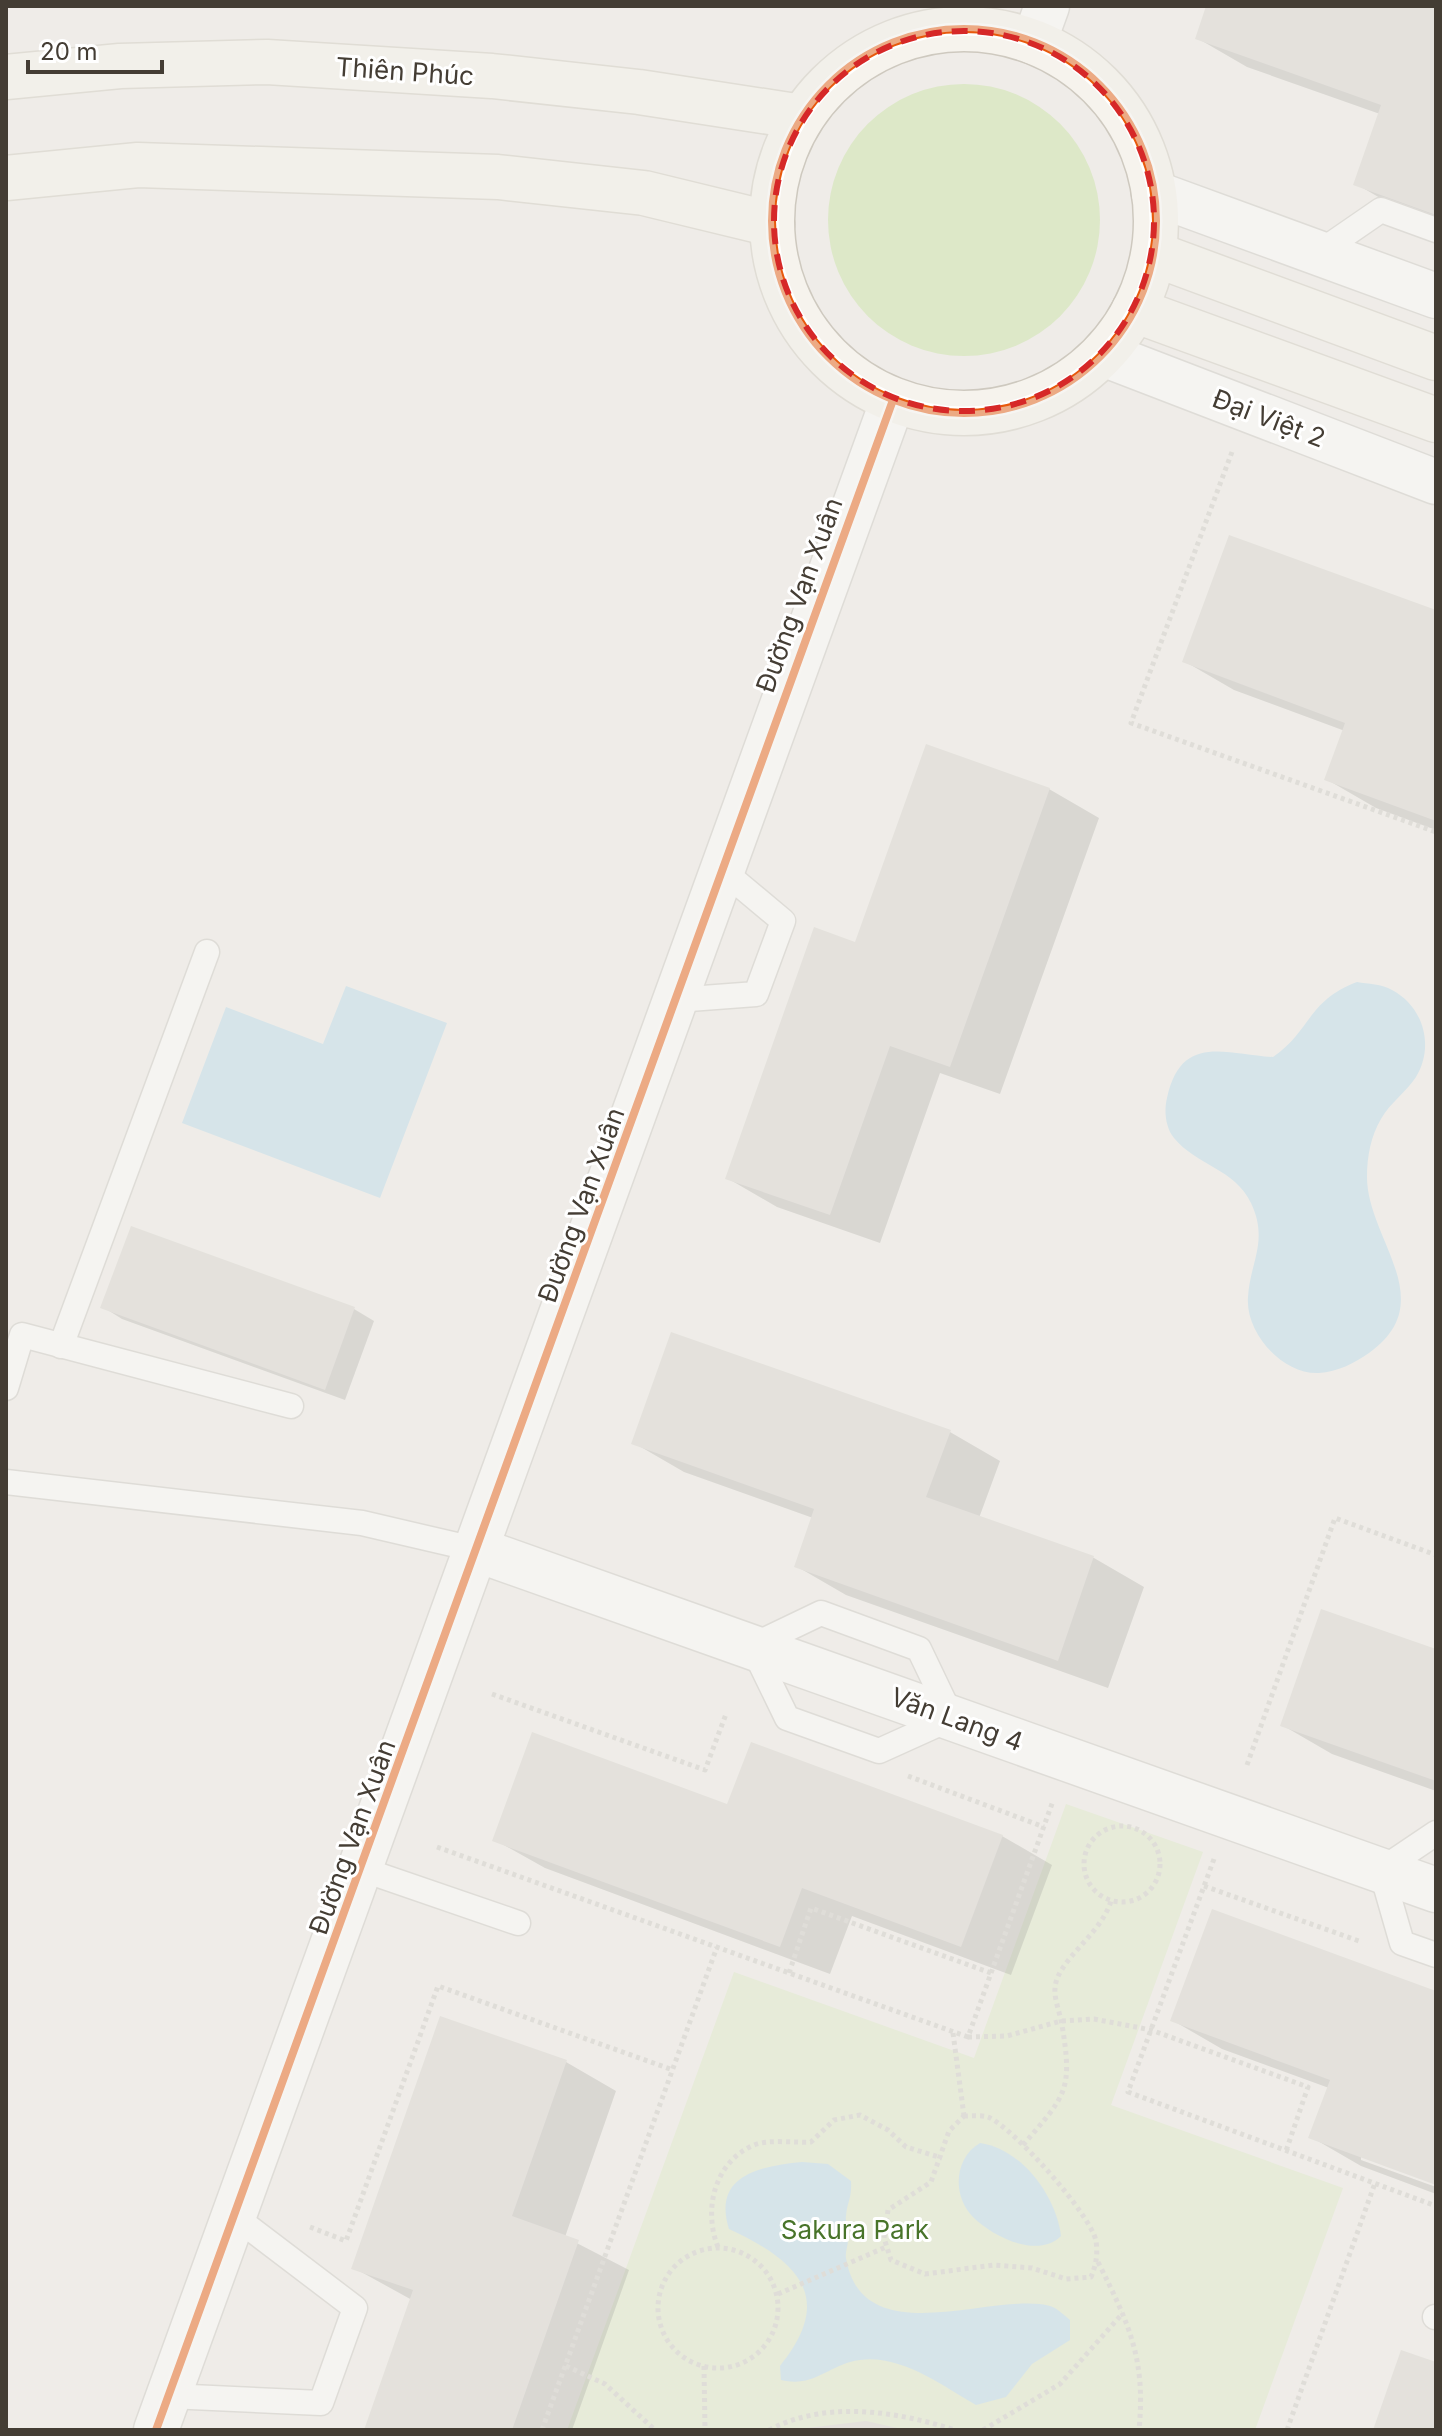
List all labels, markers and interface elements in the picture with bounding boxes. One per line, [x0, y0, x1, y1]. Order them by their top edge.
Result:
scale bar [28, 24, 162, 74]
text: 20 m [40, 37, 98, 66]
street label: Thiên Phúc [335, 51, 475, 91]
street label: Đại Việt 2 [1208, 382, 1330, 454]
street label: Đường Vạn Xuân [749, 493, 849, 697]
street label: Đường Vạn Xuân [531, 1103, 631, 1307]
street label: Văn Lang 4 [887, 1681, 1027, 1757]
street label: Đường Vạn Xuân [302, 1735, 402, 1939]
park label: Sakura Park [781, 2214, 929, 2245]

